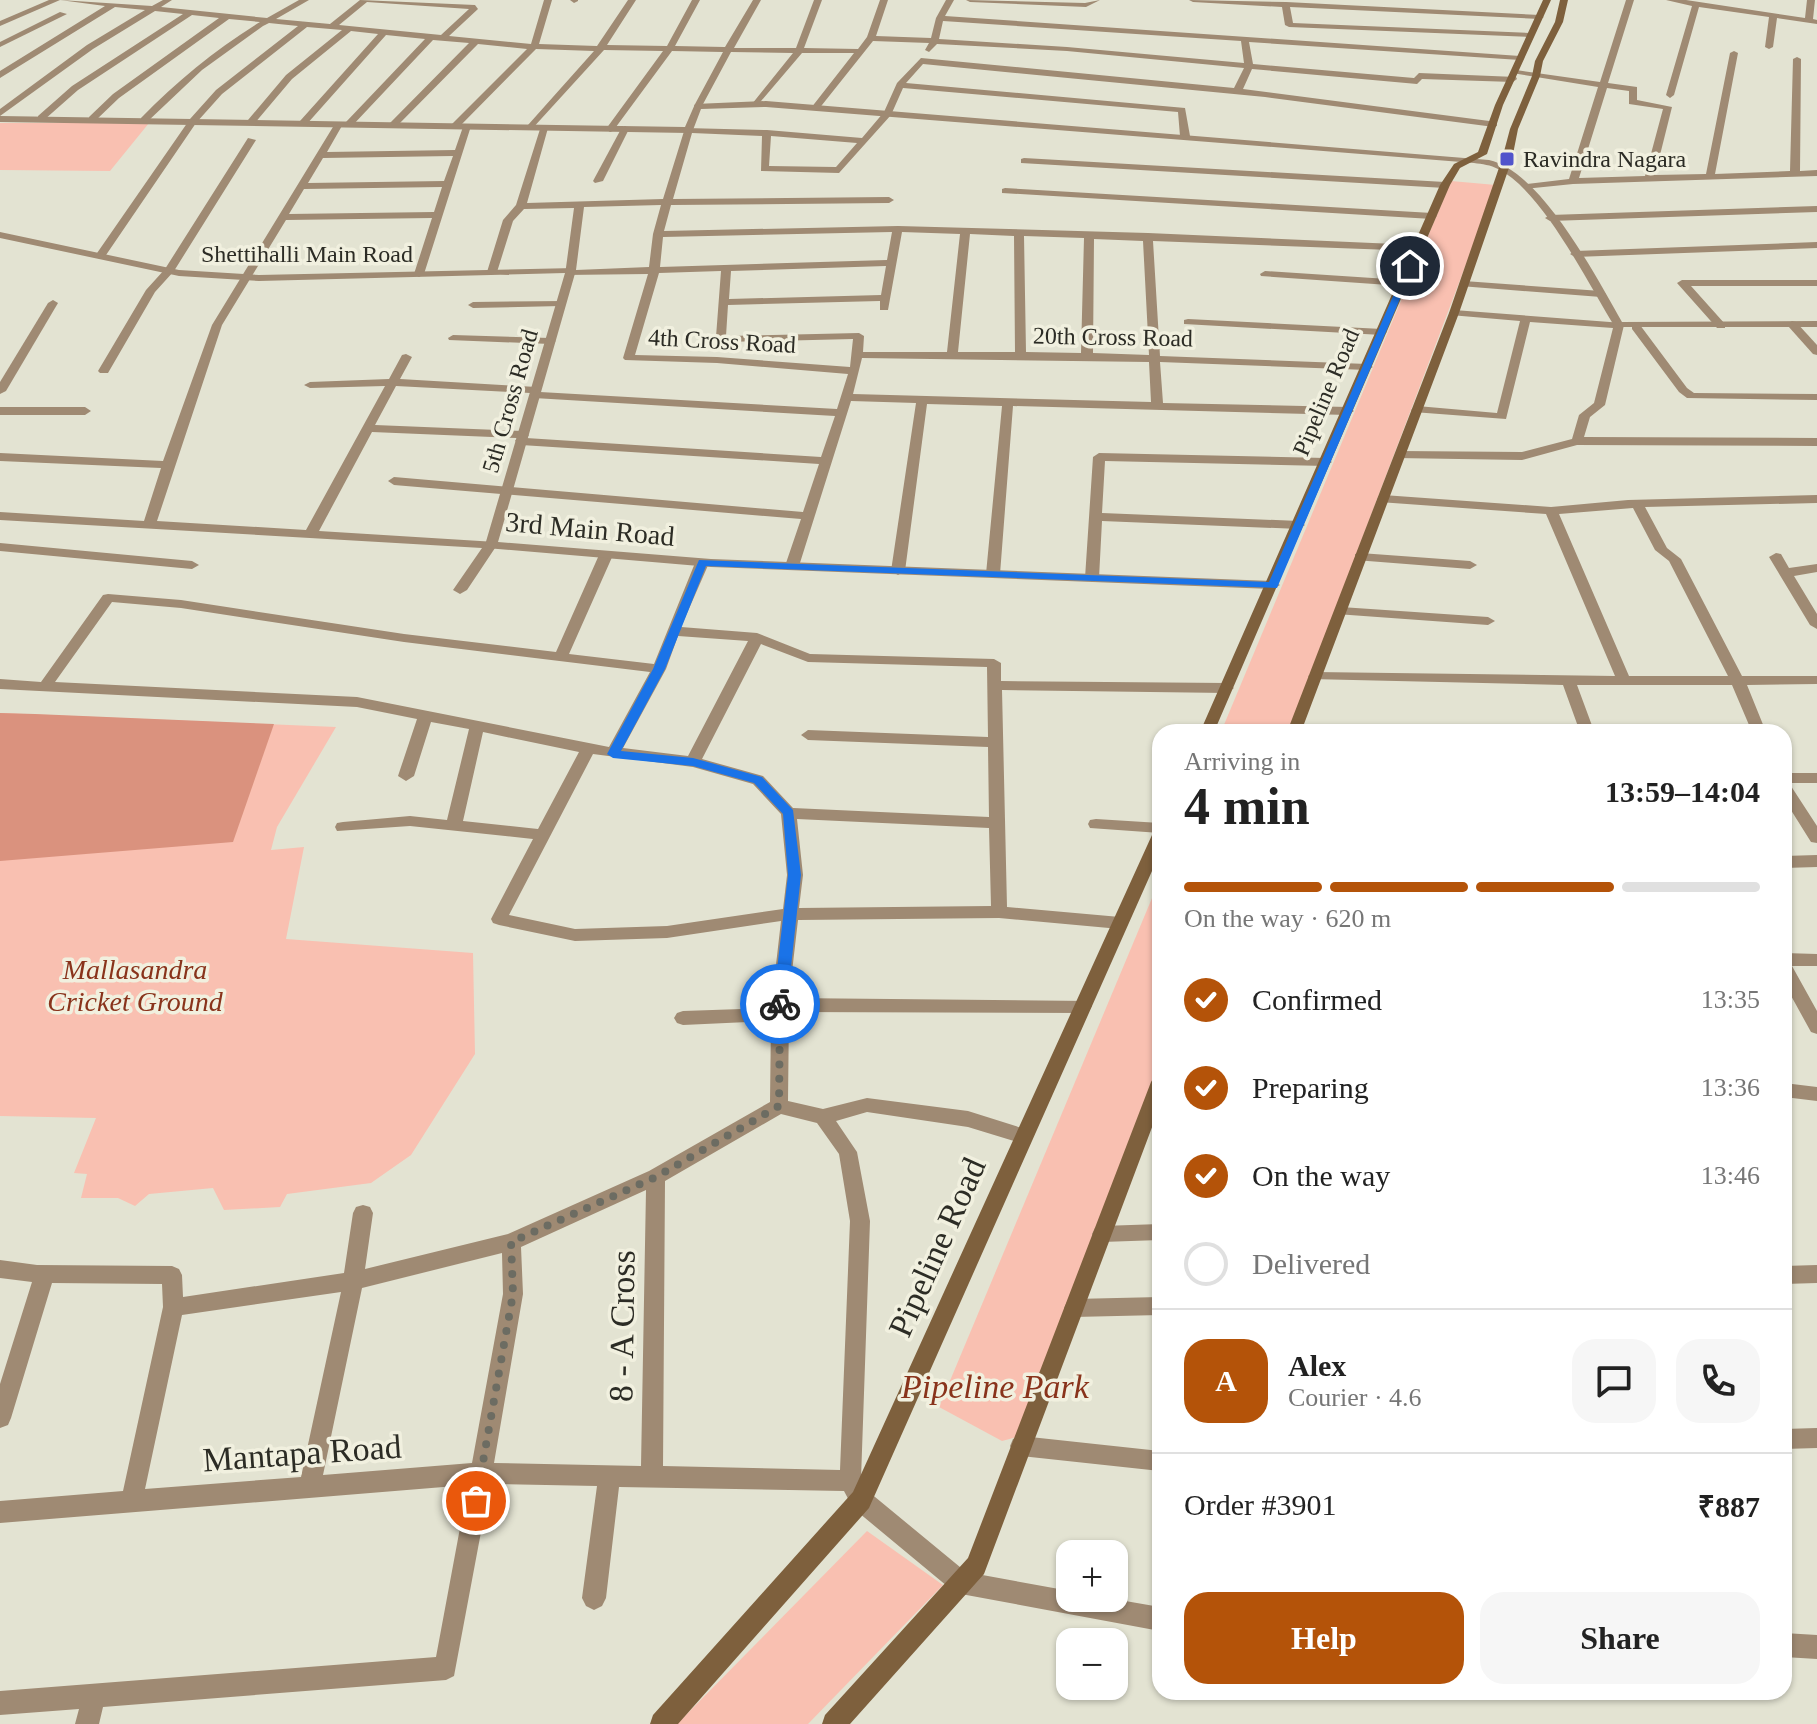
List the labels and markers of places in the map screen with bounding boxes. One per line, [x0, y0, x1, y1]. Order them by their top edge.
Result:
place label: Ravindra Nagara [1523, 146, 1687, 172]
marker: Ravindra Nagara [1498, 150, 1516, 168]
pin [1376, 232, 1444, 300]
pin [442, 1467, 510, 1535]

